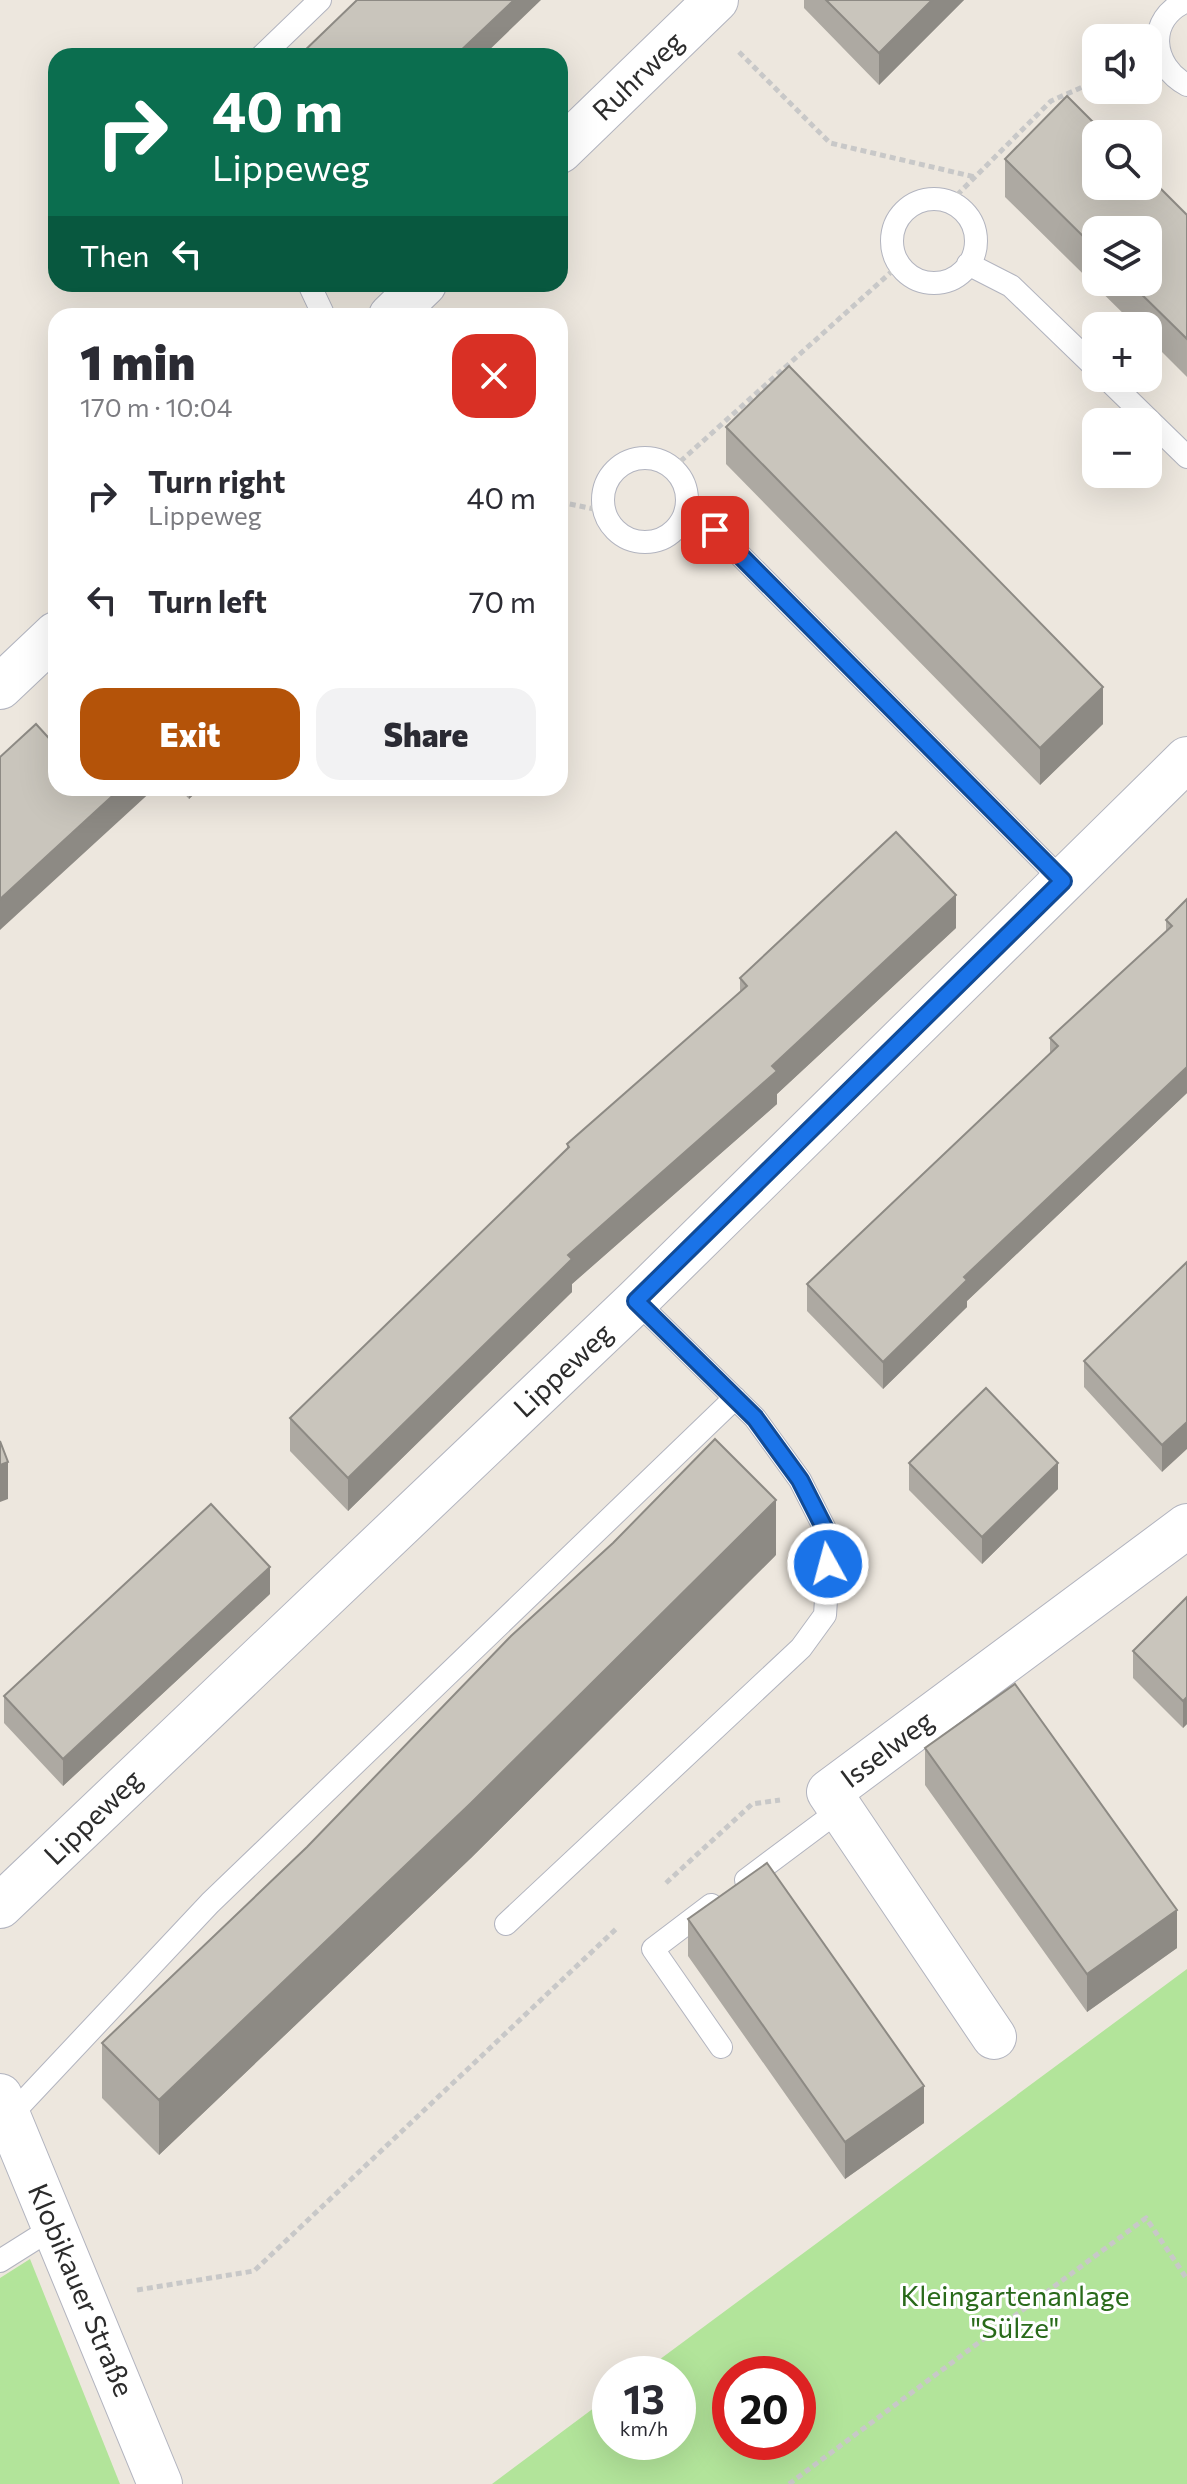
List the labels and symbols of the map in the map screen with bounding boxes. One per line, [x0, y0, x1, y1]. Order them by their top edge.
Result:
street label: Ruhrweg [585, 24, 690, 127]
pin [681, 496, 749, 564]
street label: Lippeweg [506, 1315, 619, 1424]
position arrow [786, 1522, 870, 1606]
street label: Isselweg [833, 1702, 939, 1794]
street label: Lippeweg [36, 1761, 148, 1871]
street label: Klobikauer Straße [22, 2178, 142, 2401]
park label: Kleingartenanlage "Sülze" [901, 2278, 1129, 2344]
speed limit sign: 20 [712, 2356, 816, 2460]

